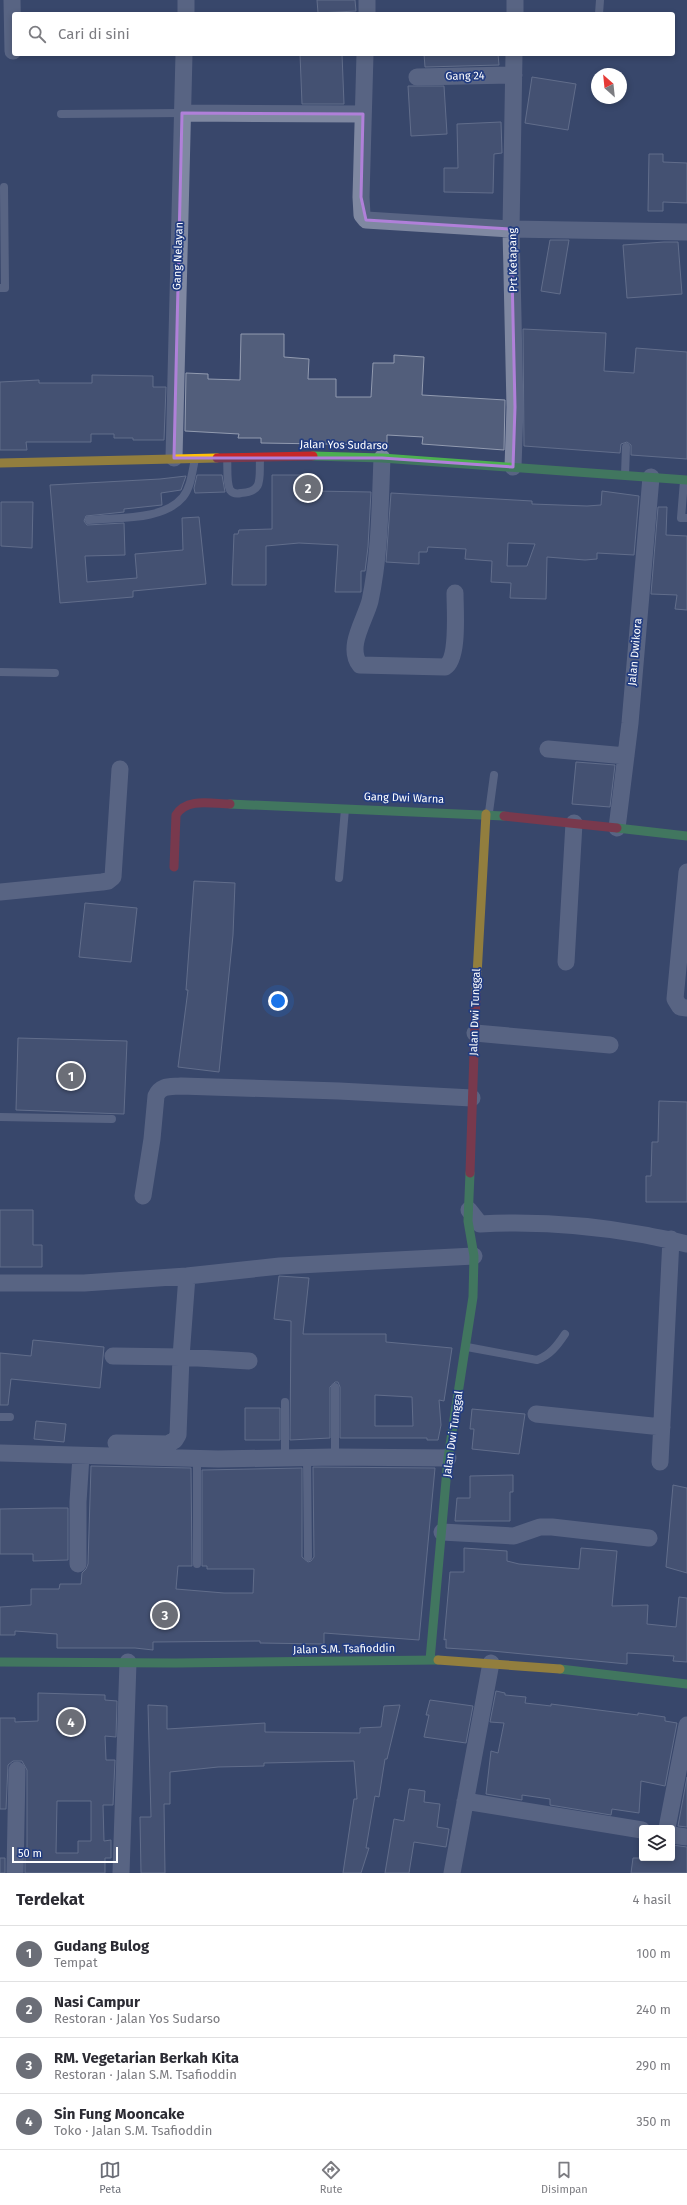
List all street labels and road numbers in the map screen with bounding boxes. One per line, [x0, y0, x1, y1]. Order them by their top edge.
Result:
street label: Gang 24 [445, 69, 485, 83]
street label: Gang Nelayan [170, 222, 186, 290]
street label: Prt Ketapang [506, 228, 520, 292]
street label: Jalan Yos Sudarso [300, 438, 388, 452]
street label: Jalan Dwikora [626, 618, 644, 686]
street label: Gang Dwi Warna [364, 790, 444, 806]
street label: Jalan Dwi Tunggal [467, 968, 483, 1056]
street label: Jalan Dwi Tunggal [440, 1390, 466, 1478]
street label: Jalan S.M. Tsafioddin [293, 1642, 395, 1656]

